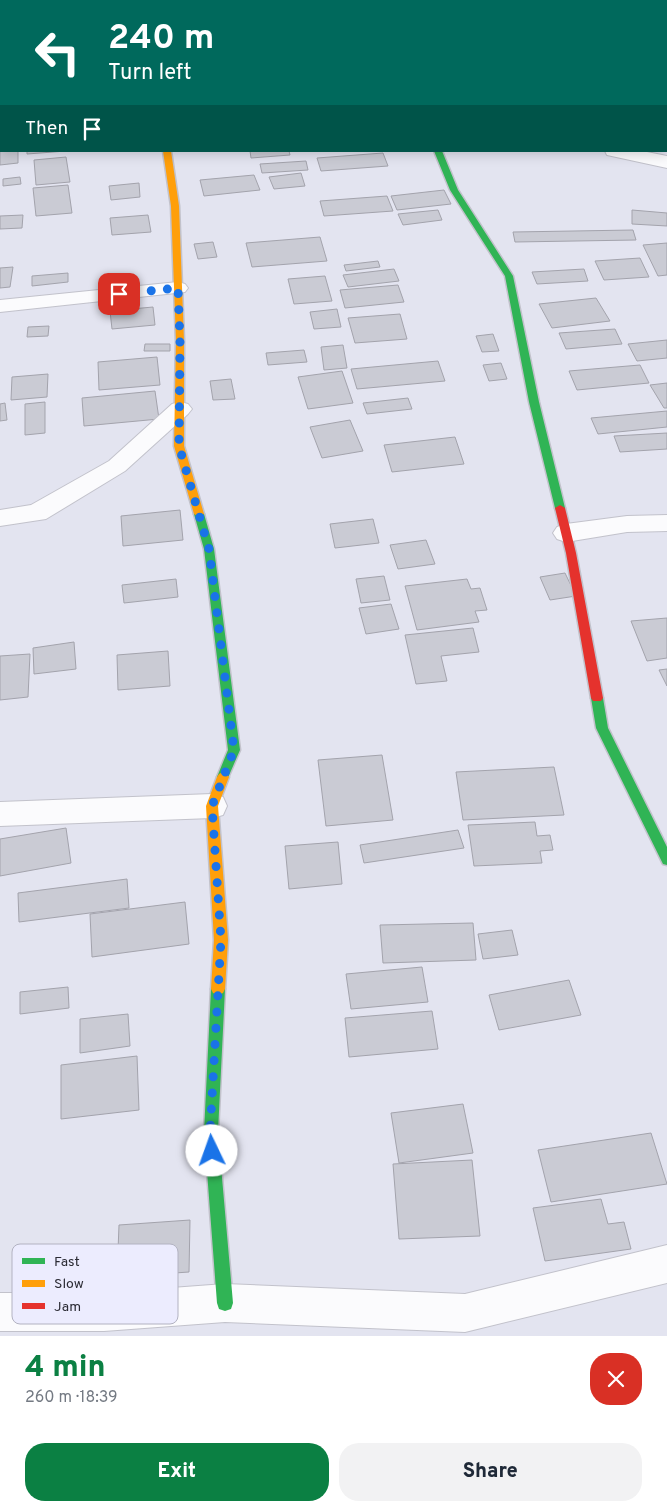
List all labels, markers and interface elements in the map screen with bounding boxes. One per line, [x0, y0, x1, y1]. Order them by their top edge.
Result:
text: 240 m [108, 17, 214, 61]
icon: left [25, 20, 90, 85]
text: Turn left [108, 60, 191, 87]
icon: arrive [78, 115, 106, 143]
text: Then [25, 117, 68, 141]
pin [98, 273, 140, 315]
icon: arrive [105, 280, 133, 308]
position arrow [185, 1124, 237, 1176]
legend [12, 1244, 178, 1324]
text: Fast [54, 1254, 80, 1271]
text: Slow [54, 1276, 84, 1293]
text: Jam [54, 1299, 81, 1316]
text: 4 min [25, 1350, 106, 1387]
button: close [590, 1353, 642, 1405]
text: 260 m · 18:39 [25, 1388, 118, 1408]
button: Exit [25, 1443, 329, 1501]
button: Share [339, 1443, 642, 1501]

